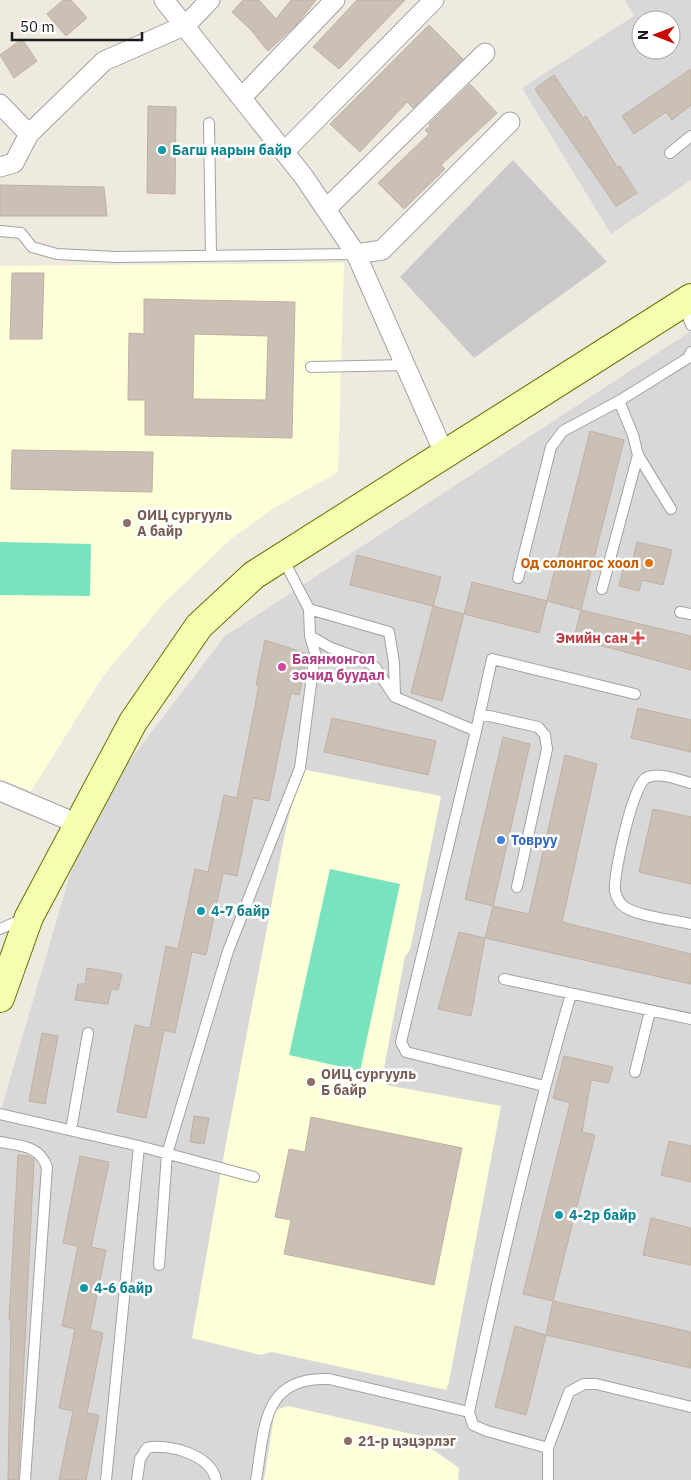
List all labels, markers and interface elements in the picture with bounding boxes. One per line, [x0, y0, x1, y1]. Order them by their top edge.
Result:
scale bar [12, 10, 142, 42]
north arrow [631, 10, 681, 60]
text: 50 m [20, 17, 55, 36]
text: N [634, 30, 652, 40]
place label: Багш нарын байр [172, 141, 292, 159]
marker: Багш нарын байр [156, 144, 168, 156]
place label: ОИЦ сургууль А байр [137, 506, 232, 540]
marker: ОИЦ сургууль А байр [121, 517, 133, 529]
place label: Од солонгос хоол [520, 554, 639, 572]
marker: Од солонгос хоол [643, 557, 655, 569]
place label: Эмийн сан [556, 629, 628, 647]
marker: Эмийн сан [632, 632, 644, 644]
place label: Баянмонгол зочид буудал [292, 650, 385, 684]
marker: Баянмонгол зочид буудал [276, 661, 288, 673]
place label: Товруу [511, 831, 558, 849]
marker: Товруу [495, 834, 507, 846]
place label: 4-7 байр [211, 902, 270, 920]
marker: 4-7 байр [195, 905, 207, 917]
place label: ОИЦ сургууль Б байр [321, 1065, 416, 1099]
marker: ОИЦ сургууль Б байр [305, 1076, 317, 1088]
place label: 4-2р байр [569, 1206, 636, 1224]
marker: 4-2р байр [553, 1209, 565, 1221]
place label: 4-6 байр [94, 1279, 153, 1297]
marker: 4-6 байр [78, 1282, 90, 1294]
place label: 21-р цэцэрлэг [358, 1432, 456, 1450]
marker: 21-р цэцэрлэг [342, 1435, 354, 1447]

